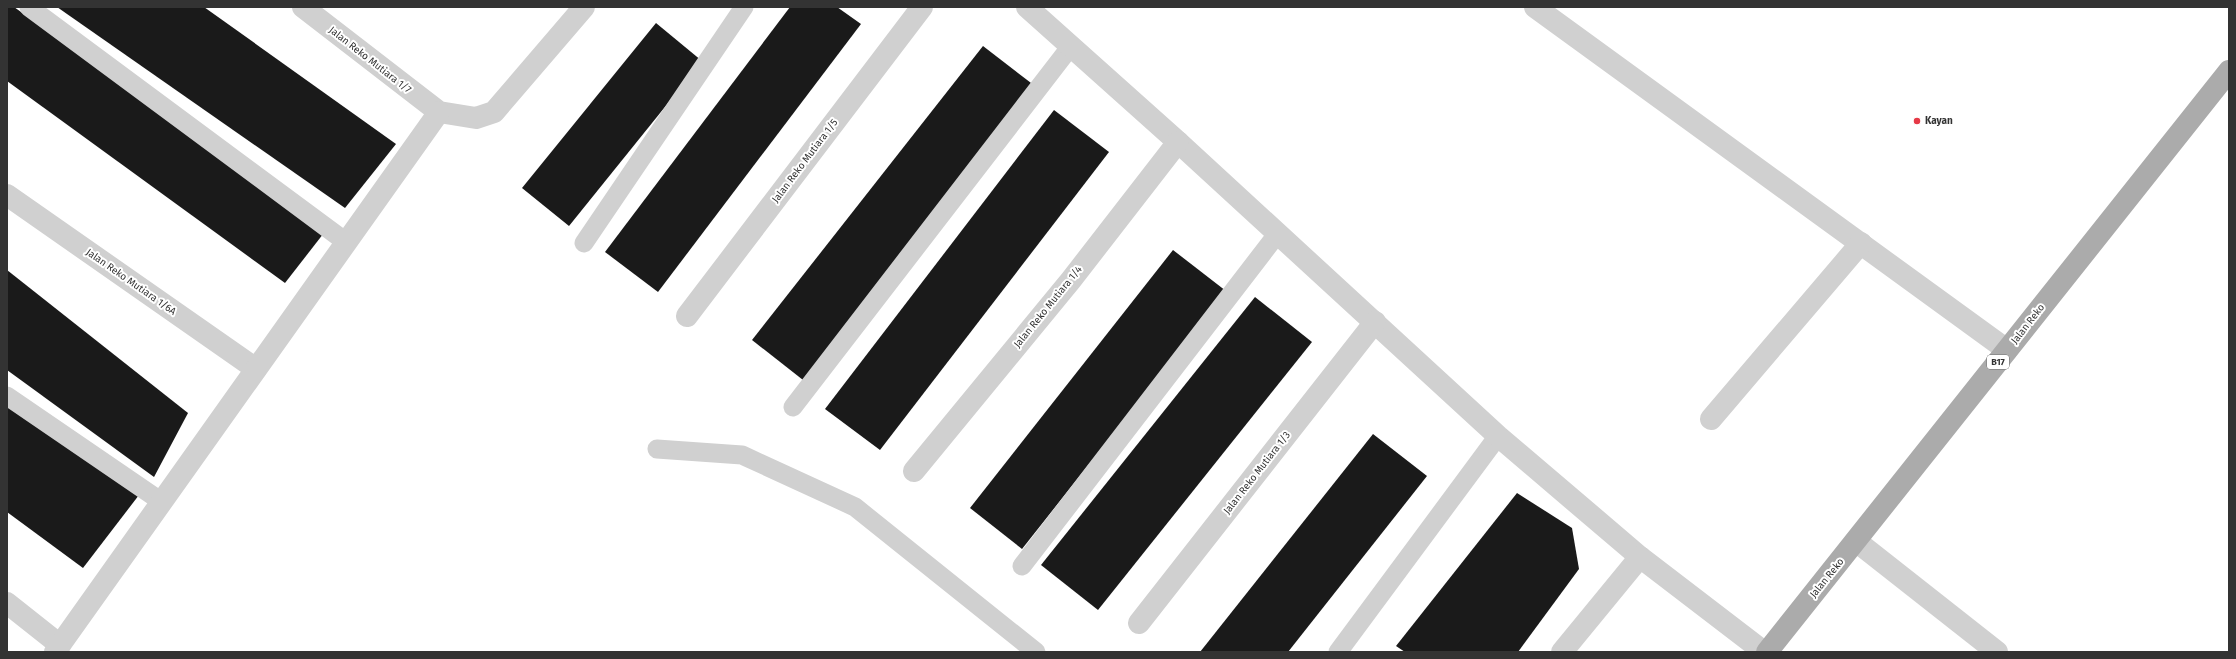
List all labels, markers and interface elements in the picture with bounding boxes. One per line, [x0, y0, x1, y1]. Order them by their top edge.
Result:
street label: Jalan Reko Mutiara 1/7 [326, 24, 414, 96]
place label: Kayan [1925, 115, 1953, 127]
marker: Kayan [1912, 116, 1922, 126]
street label: Jalan Reko Mutiara 1/5 [770, 117, 840, 205]
street label: Jalan Reko Mutiara 1/6A [84, 246, 179, 318]
street label: Jalan Reko Mutiara 1/4 [1011, 263, 1085, 350]
street label: Jalan Reko [2009, 301, 2047, 346]
road number: B17 [1987, 355, 2009, 369]
street label: Jalan Reko Mutiara 1/3 [1221, 429, 1293, 517]
street label: Jalan Reko [1807, 556, 1847, 600]

